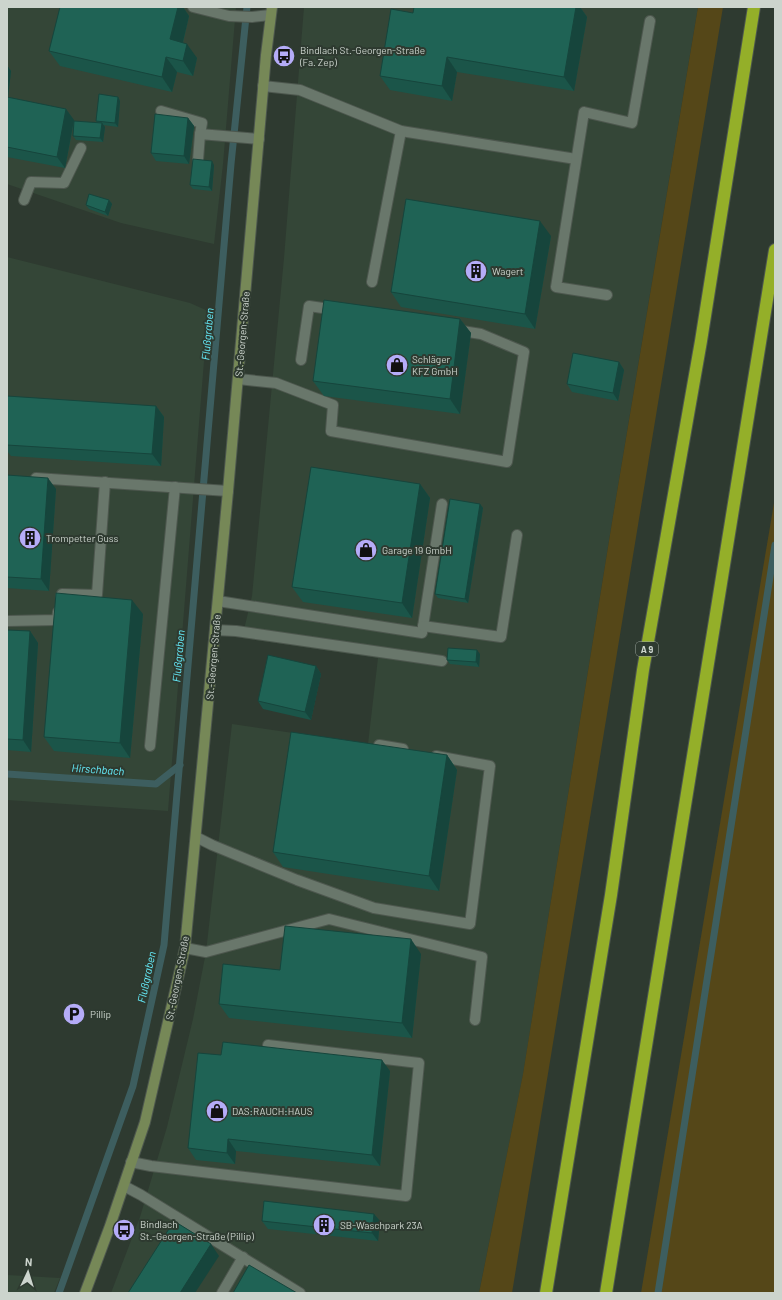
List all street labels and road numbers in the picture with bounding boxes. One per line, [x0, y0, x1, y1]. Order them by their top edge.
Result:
street label: St.-Georgen-Straße [232, 291, 252, 377]
street label: St.-Georgen-Straße [203, 614, 223, 700]
road number: A 9 [636, 642, 658, 656]
street label: St.-Georgen-Straße [163, 935, 191, 1021]

